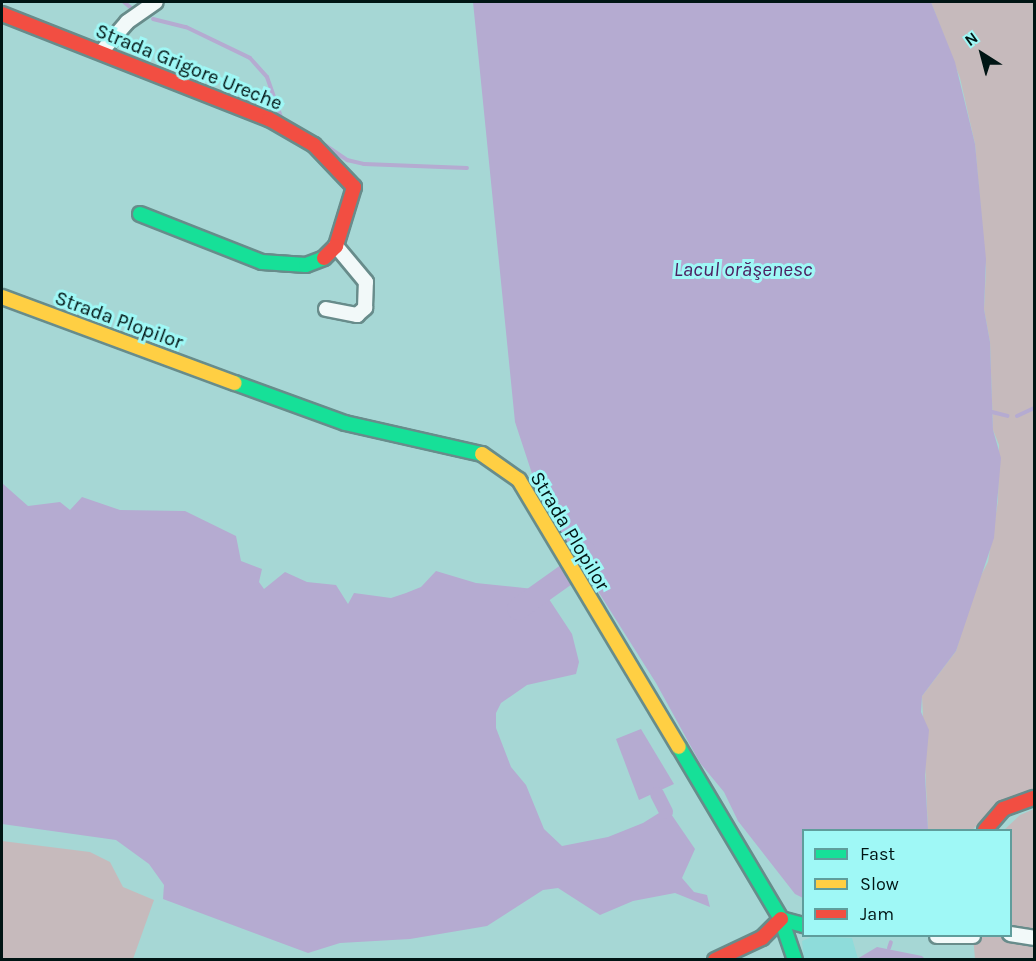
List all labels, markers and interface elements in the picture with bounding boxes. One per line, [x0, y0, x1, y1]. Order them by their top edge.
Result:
street label: Strada Grigore Ureche [92, 19, 286, 115]
north arrow [952, 24, 1012, 84]
text: N [961, 28, 981, 50]
water label: Lacul orăşenesc [674, 256, 812, 282]
street label: Strada Plopilor [52, 286, 186, 354]
street label: Strada Plopilor [525, 467, 615, 595]
legend [802, 829, 1012, 937]
text: Fast [860, 843, 895, 865]
text: Slow [860, 873, 899, 895]
text: Jam [860, 903, 894, 925]

